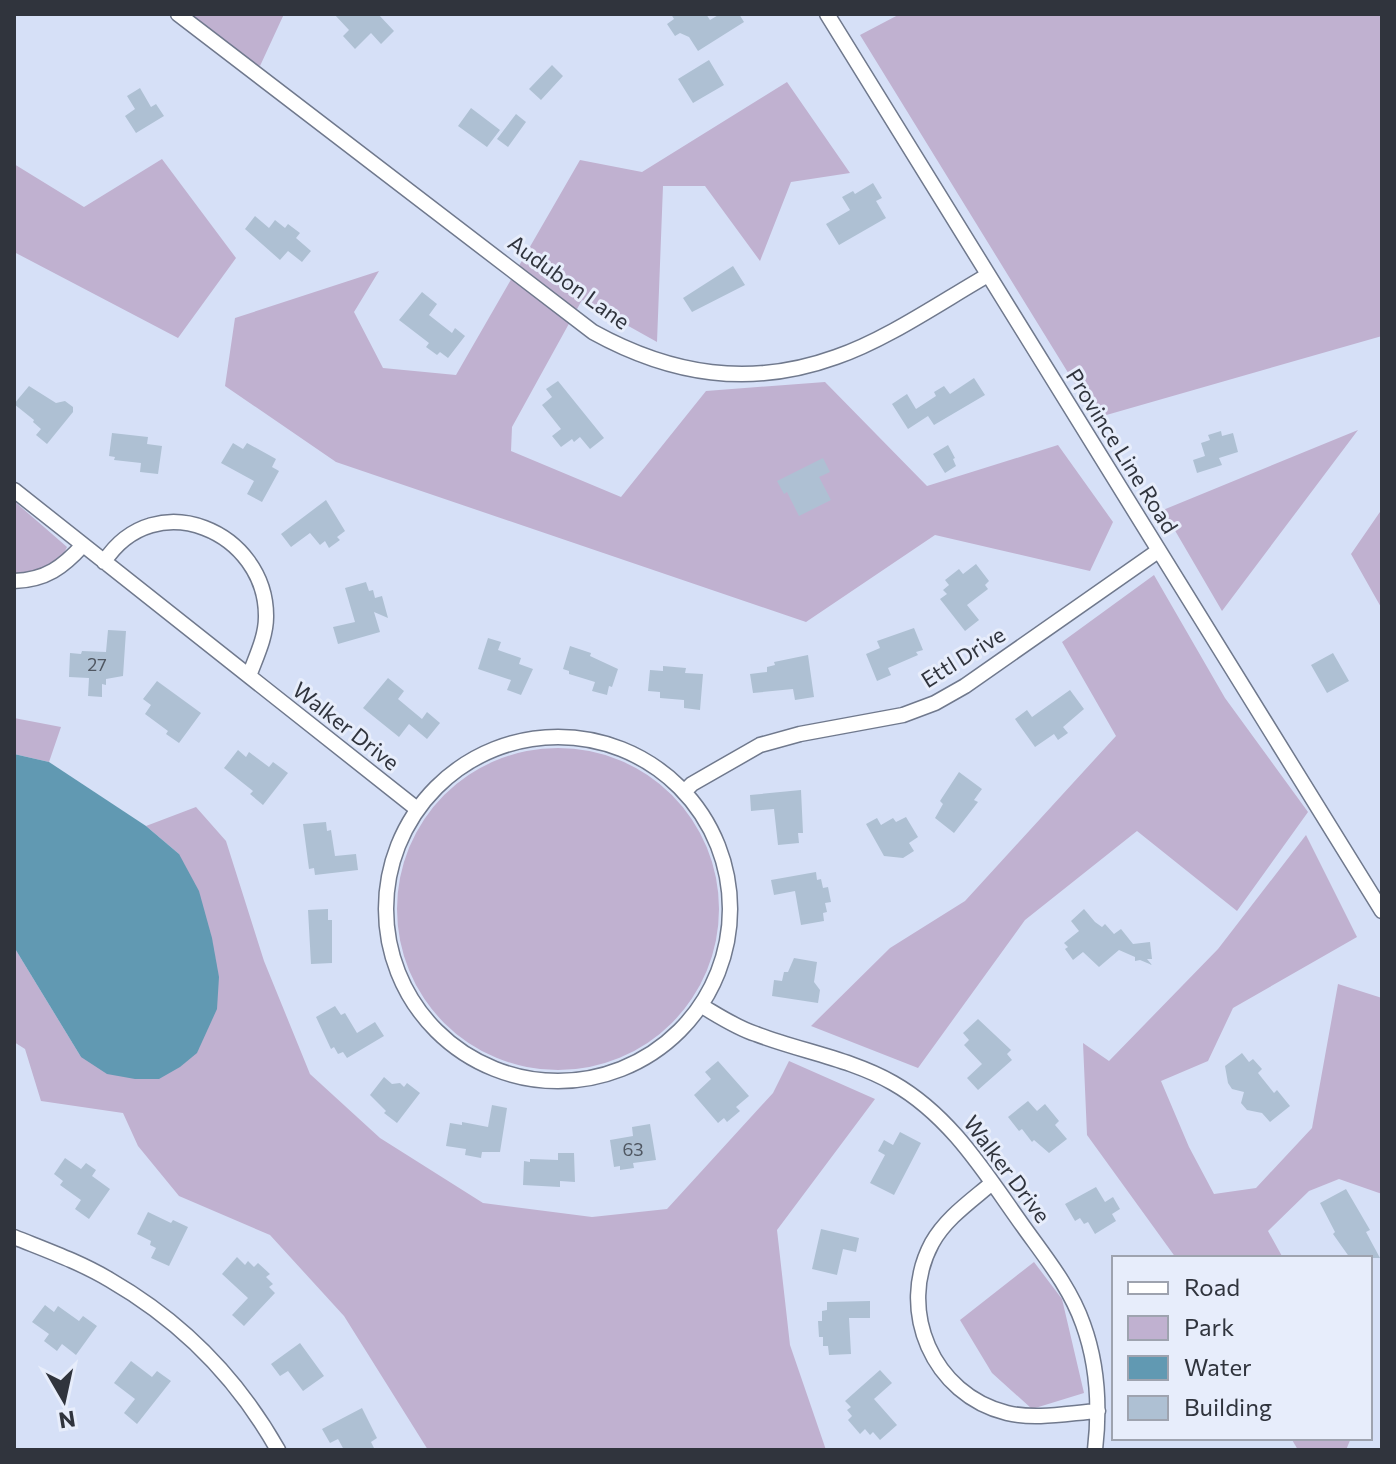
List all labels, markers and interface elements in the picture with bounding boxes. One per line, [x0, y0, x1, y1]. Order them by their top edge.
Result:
street label: Audubon Lane [503, 228, 635, 335]
street label: Province Line Road [1061, 363, 1184, 538]
street label: Ettl Drive [916, 620, 1010, 693]
house number: 27 [87, 653, 107, 675]
street label: Walker Drive [288, 676, 405, 776]
street label: Walker Drive [958, 1110, 1057, 1228]
house number: 63 [622, 1138, 644, 1160]
legend [1112, 1256, 1372, 1440]
text: Road [1184, 1272, 1240, 1301]
text: Park [1184, 1312, 1234, 1341]
text: Water [1184, 1352, 1252, 1381]
north arrow [24, 1360, 104, 1440]
text: Building [1184, 1392, 1272, 1421]
text: N [57, 1406, 77, 1435]

